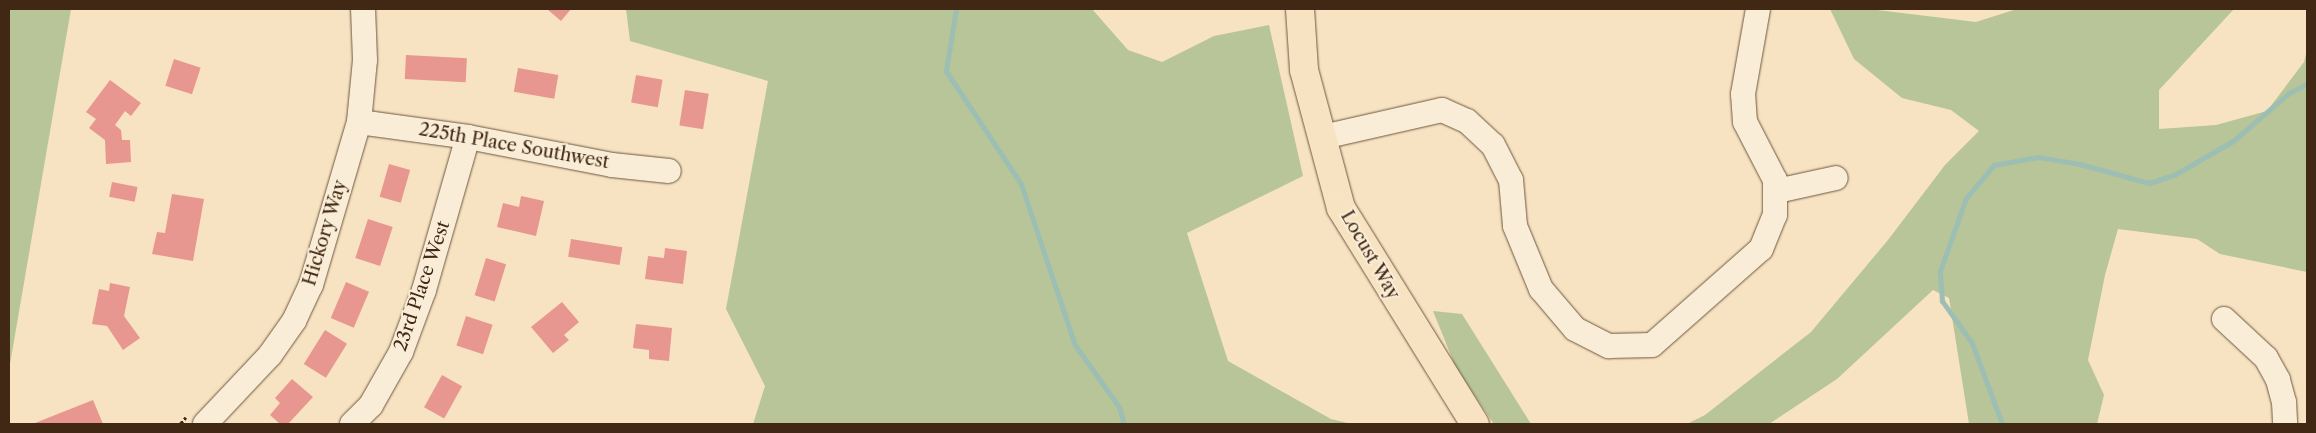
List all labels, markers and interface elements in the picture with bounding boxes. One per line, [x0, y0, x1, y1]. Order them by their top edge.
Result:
street label: 225th Place Southwest [417, 119, 611, 173]
street label: Hickory Way [298, 177, 352, 289]
street label: Locust Way [1336, 207, 1404, 303]
street label: 23rd Place West [390, 218, 454, 354]

